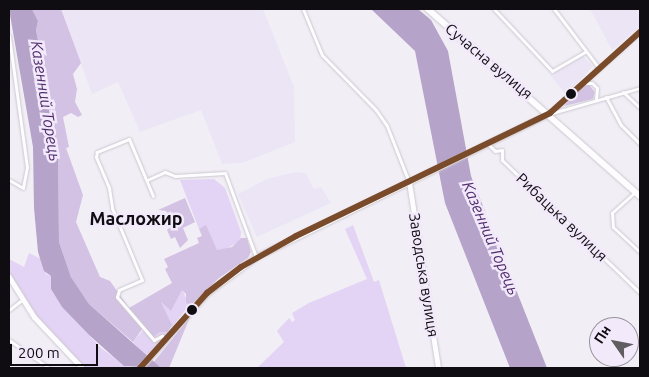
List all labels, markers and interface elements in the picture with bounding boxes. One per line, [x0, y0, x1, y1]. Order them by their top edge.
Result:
street label: Сучасна вулиця [442, 19, 536, 103]
water label: Казенний Торець [27, 39, 65, 163]
unlabelled marker [566, 89, 576, 99]
street label: Рибацька вулиця [513, 169, 611, 265]
water label: Казенний Торець [458, 178, 524, 298]
district label: Масложир [89, 207, 183, 229]
street label: Заводська вулиця [405, 212, 443, 338]
unlabelled marker [187, 305, 197, 315]
north arrow [589, 317, 639, 367]
text: Пн [591, 322, 614, 346]
scale bar [12, 334, 100, 366]
text: 200 m [18, 344, 60, 361]

